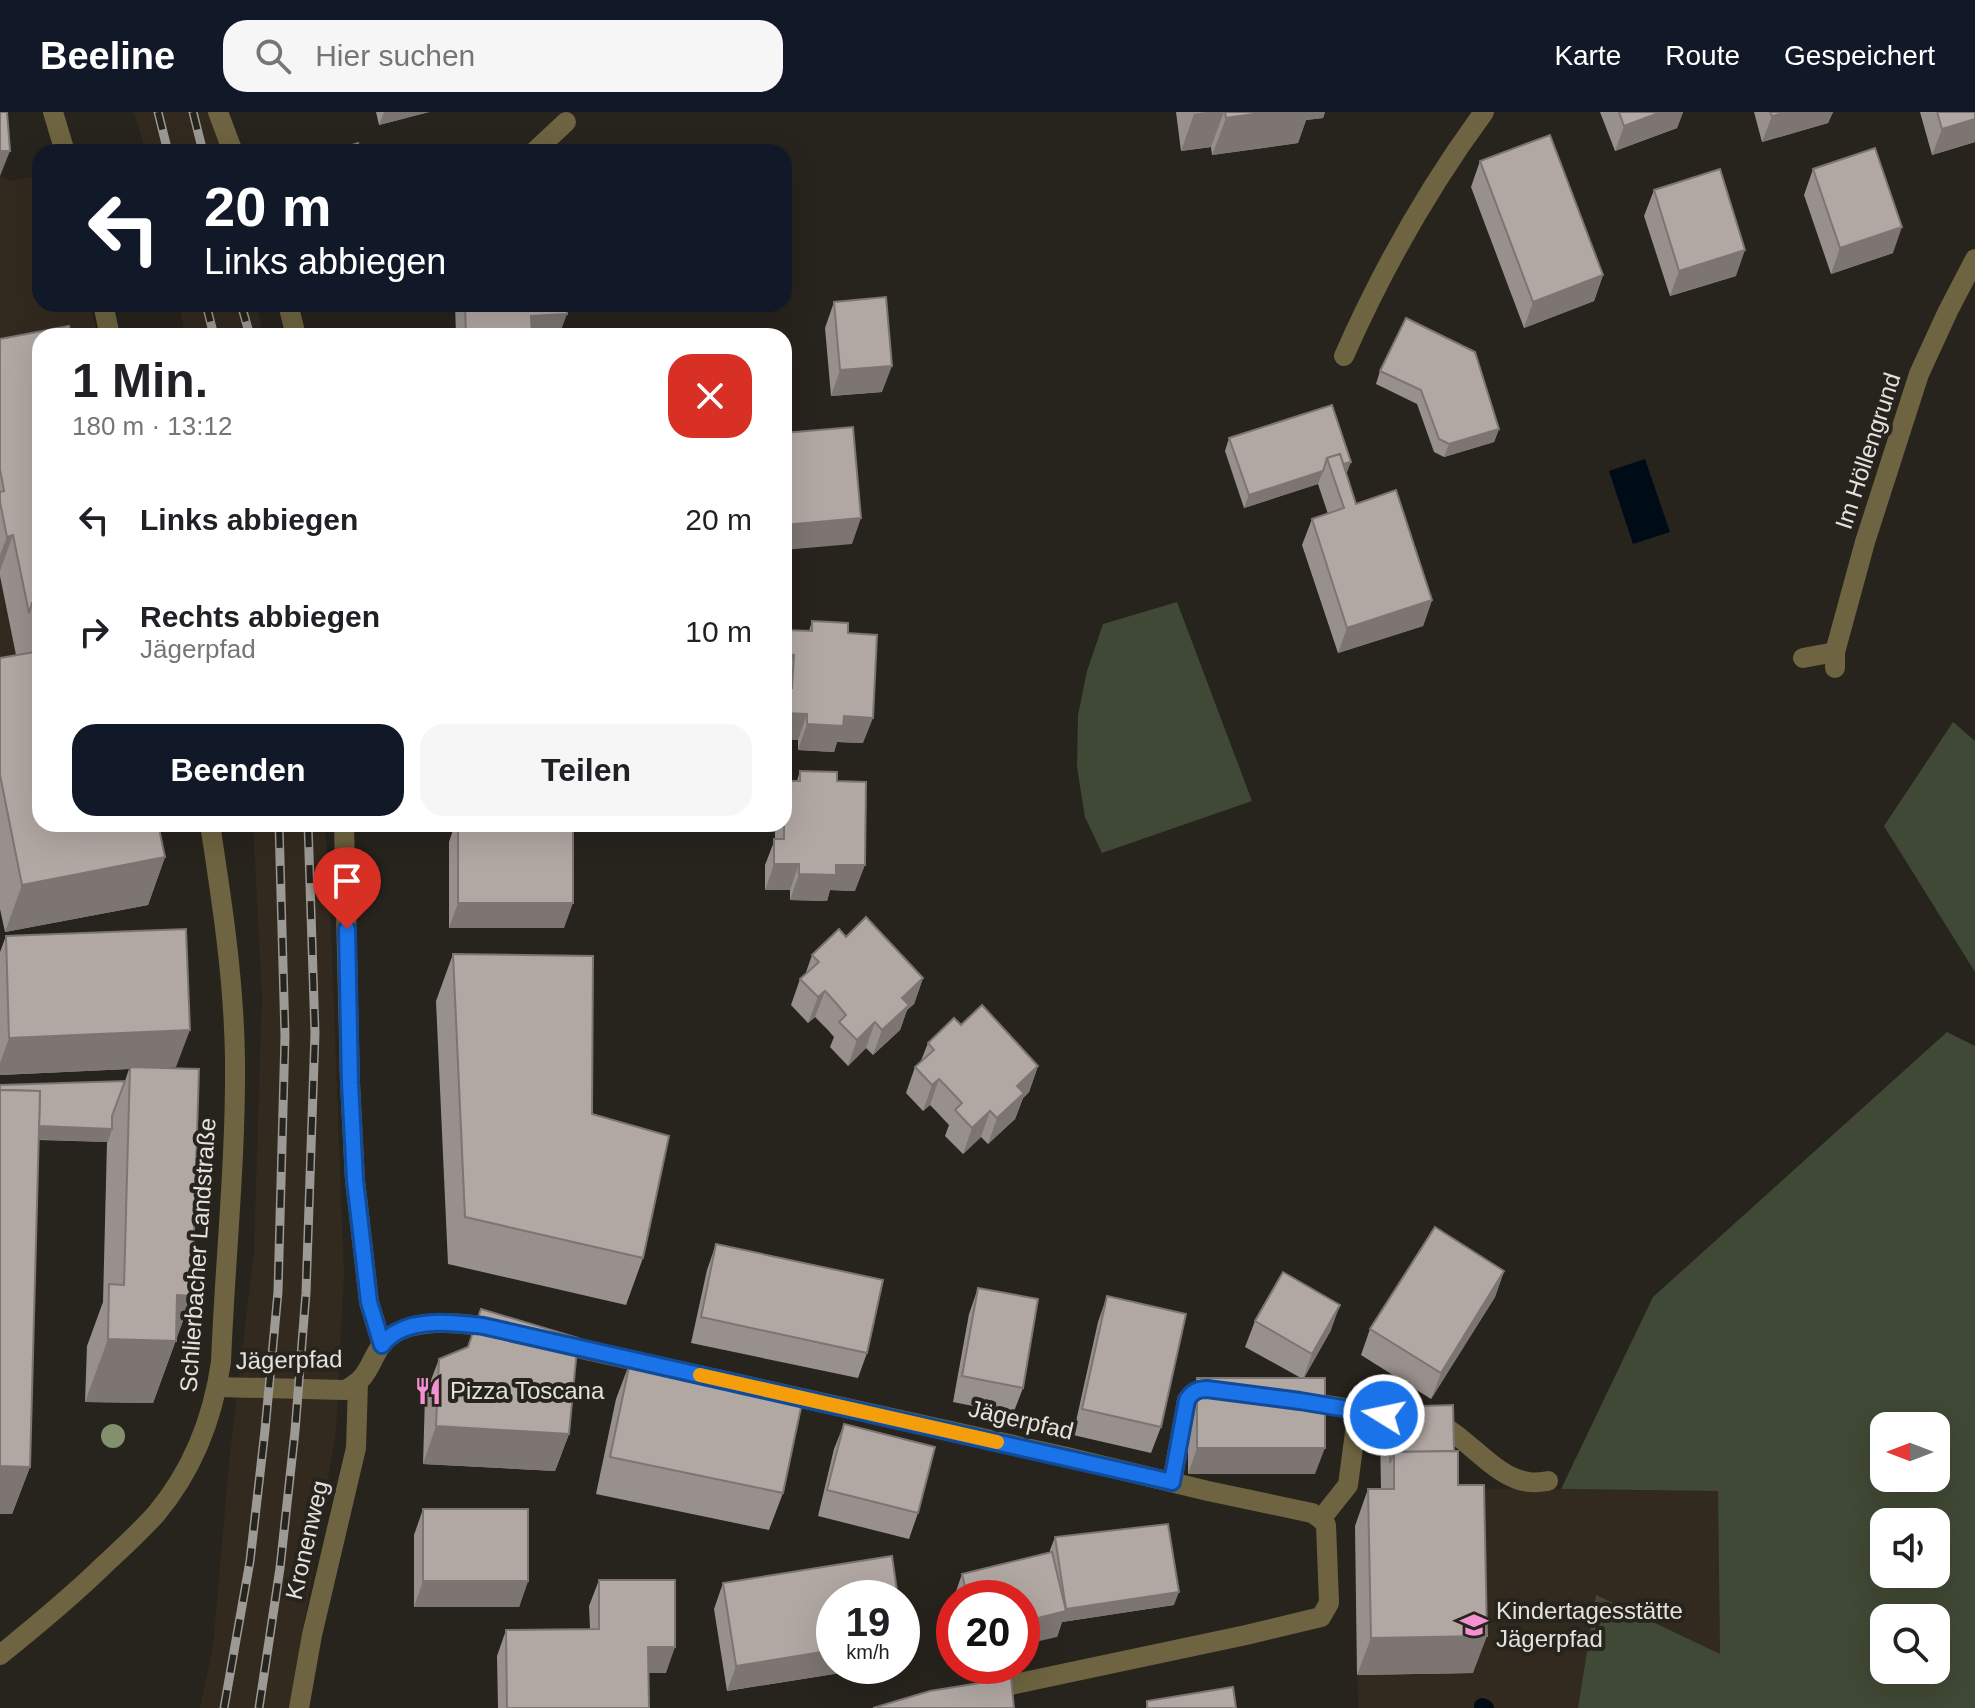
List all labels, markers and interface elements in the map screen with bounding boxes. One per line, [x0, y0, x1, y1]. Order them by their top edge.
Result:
search box [223, 20, 783, 92]
icon: search [251, 34, 295, 78]
text: Beeline [40, 35, 175, 77]
text: Hier suchen [315, 39, 475, 72]
text: Karte [1554, 40, 1621, 71]
text: Route [1665, 40, 1740, 71]
text: Gespeichert [1784, 40, 1935, 71]
text: 20 m [204, 175, 332, 238]
icon: left [72, 176, 176, 280]
text: Links abbiegen [204, 241, 446, 282]
text: 1 Min. [72, 354, 208, 407]
button: close [668, 354, 752, 438]
street label: Im Höllengrund [1830, 369, 1906, 532]
text: 180 m · 13:12 [72, 411, 232, 441]
icon: left [72, 498, 116, 542]
text: Links abbiegen [140, 503, 358, 536]
text: 20 m [685, 503, 752, 536]
text: Rechts abbiegen [140, 600, 380, 633]
icon: right [72, 610, 116, 654]
text: 10 m [685, 615, 752, 648]
text: Jägerpfad [140, 634, 256, 664]
button: Beenden [72, 724, 404, 816]
button: Teilen [420, 724, 752, 816]
pin [313, 847, 381, 929]
icon: arrive [325, 859, 369, 903]
street label: Schlierbacher Landstraße [174, 1117, 221, 1393]
street label: Jägerpfad [235, 1345, 343, 1374]
position arrow [1342, 1373, 1426, 1457]
restaurant icon: Pizza Toscana [413, 1376, 443, 1406]
place label: Pizza Toscana [450, 1377, 605, 1404]
street label: Jägerpfad [966, 1394, 1076, 1445]
north arrow [1870, 1412, 1950, 1492]
map controls [1870, 1412, 1950, 1684]
street label: Kronenweg [280, 1478, 333, 1602]
button: sound [1870, 1508, 1950, 1588]
speed limit sign: 20 [936, 1580, 1040, 1684]
place label: Kindertagesstätte Jägerpfad [1496, 1597, 1683, 1652]
text: 19 [846, 1600, 890, 1644]
button: search [1870, 1604, 1950, 1684]
school or university icon: Kindertagesstätte Jägerpfad [1459, 1610, 1489, 1640]
text: km/h [846, 1641, 890, 1663]

